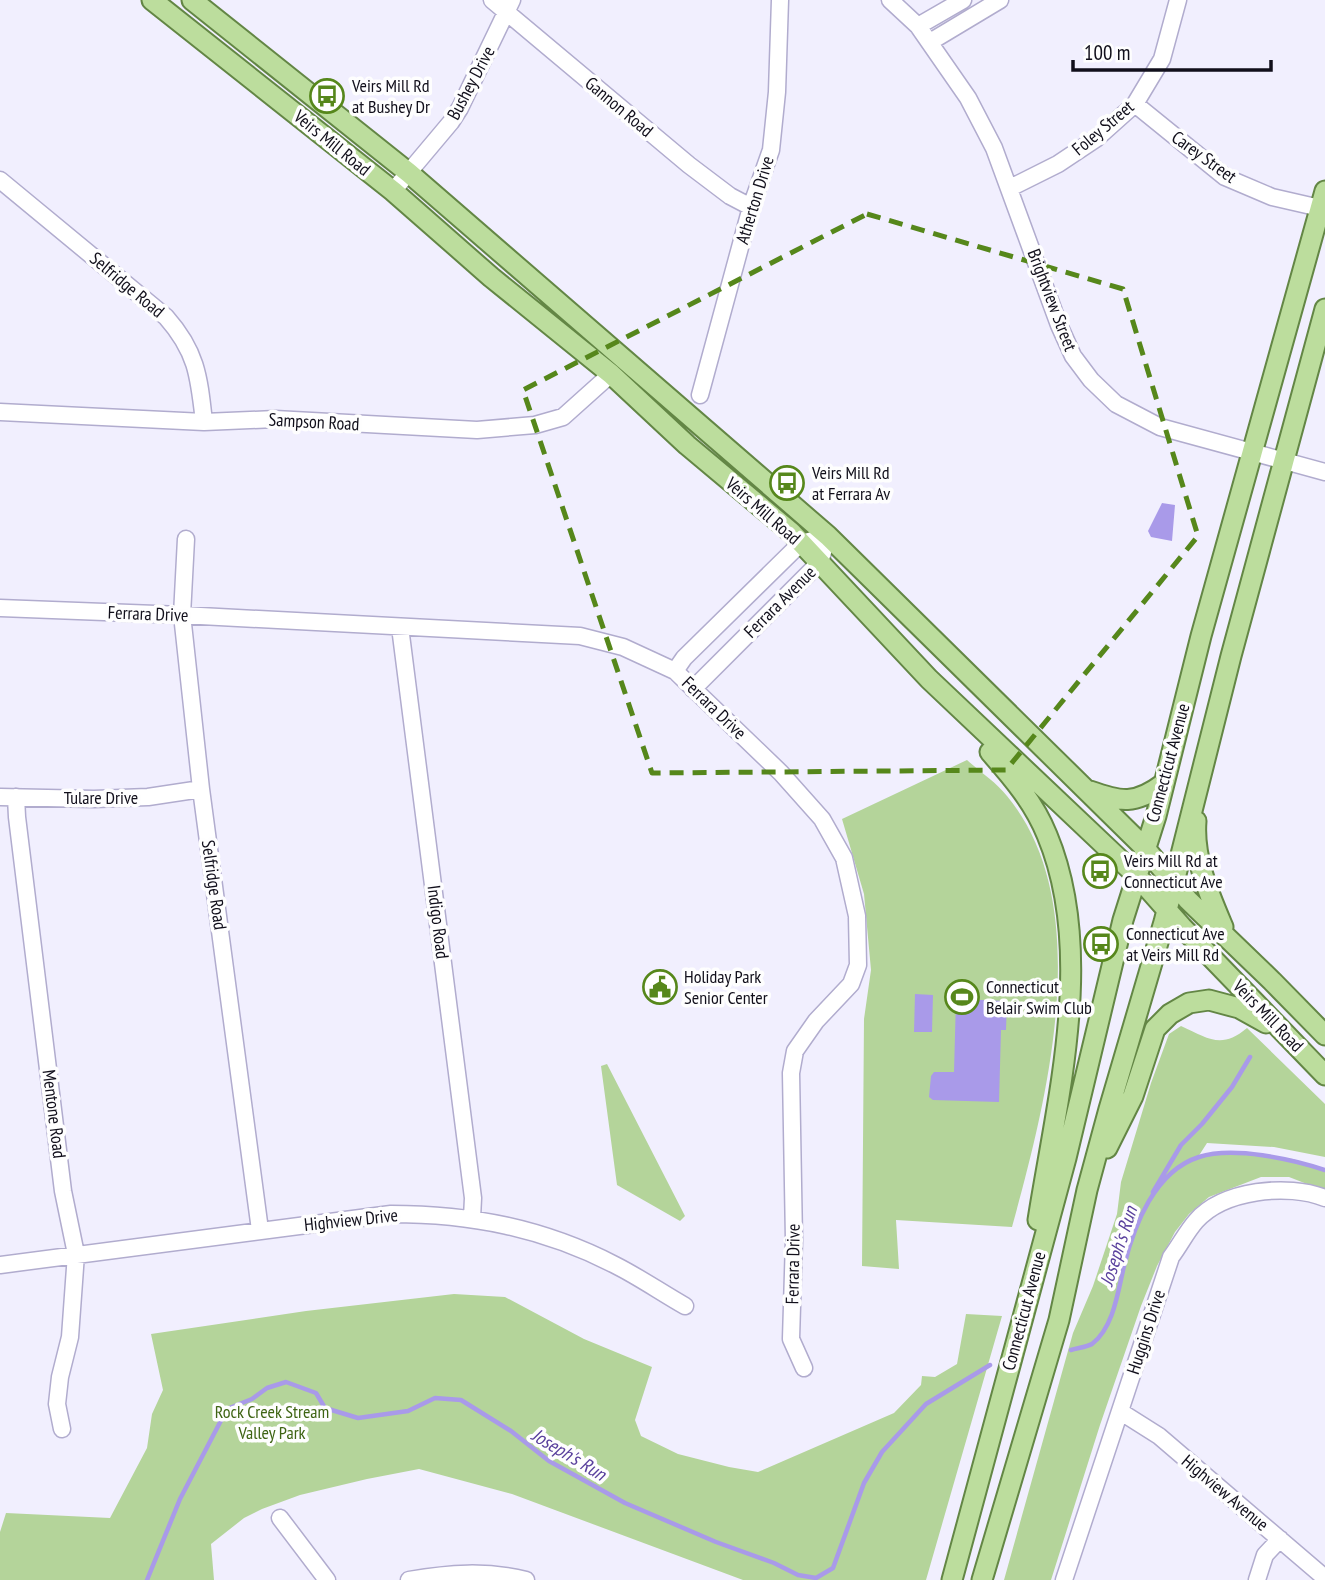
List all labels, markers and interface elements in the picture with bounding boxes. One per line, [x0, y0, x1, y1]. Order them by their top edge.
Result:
scale bar [1073, 28, 1271, 72]
text: 100 m [1084, 39, 1130, 66]
street label: Bushey Drive [442, 42, 500, 124]
street label: Gannon Road [580, 71, 658, 142]
place label: Veirs Mill Rd at Bushey Dr [351, 74, 430, 118]
bus stop icon: Veirs Mill Rd at Bushey Dr [308, 77, 346, 115]
street label: Foley Street [1067, 95, 1138, 160]
street label: Veirs Mill Road [289, 104, 375, 180]
street label: Carey Street [1167, 125, 1241, 188]
street label: Atherton Drive [730, 153, 779, 247]
street label: Brightview Street [1022, 246, 1082, 354]
street label: Selfridge Road [85, 247, 169, 322]
street label: Sampson Road [268, 408, 360, 435]
place label: Veirs Mill Rd at Ferrara Av [811, 461, 890, 505]
bus stop icon: Veirs Mill Rd at Ferrara Av [768, 464, 806, 502]
street label: Veirs Mill Road [720, 471, 806, 549]
street label: Ferrara Avenue [739, 561, 821, 643]
street label: Ferrara Drive [107, 601, 189, 626]
street label: Ferrara Drive [677, 671, 751, 744]
street label: Connecticut Avenue [1141, 701, 1194, 825]
street label: Tulare Drive [64, 786, 138, 809]
street label: Selfridge Road [197, 839, 232, 931]
place label: Veirs Mill Rd at Connecticut Ave [1123, 849, 1223, 893]
bus stop icon: Veirs Mill Rd at Connecticut Ave [1081, 852, 1119, 890]
street label: Indigo Road [423, 884, 454, 960]
place label: Connecticut Ave at Veirs Mill Rd [1126, 922, 1225, 966]
bus stop icon: Connecticut Ave at Veirs Mill Rd [1082, 925, 1120, 963]
place label: Holiday Park Senior Center [684, 965, 768, 1009]
public building icon: Holiday Park Senior Center [641, 968, 679, 1006]
street label: Veirs Mill Road [1227, 974, 1309, 1057]
place label: Connecticut Belair Swim Club [986, 975, 1092, 1019]
sports icon: Connecticut Belair Swim Club [943, 978, 981, 1016]
street label: Mentone Road [38, 1068, 71, 1160]
water label: Joseph's Run [1094, 1202, 1143, 1290]
street label: Highview Drive [303, 1203, 399, 1236]
street label: Ferrara Drive [780, 1223, 805, 1304]
street label: Connecticut Avenue [997, 1249, 1050, 1373]
street label: Huggins Drive [1121, 1287, 1170, 1377]
park label: Rock Creek Stream Valley Park [215, 1400, 329, 1444]
water label: Joseph's Run [527, 1422, 612, 1486]
street label: Highview Avenue [1177, 1450, 1274, 1536]

